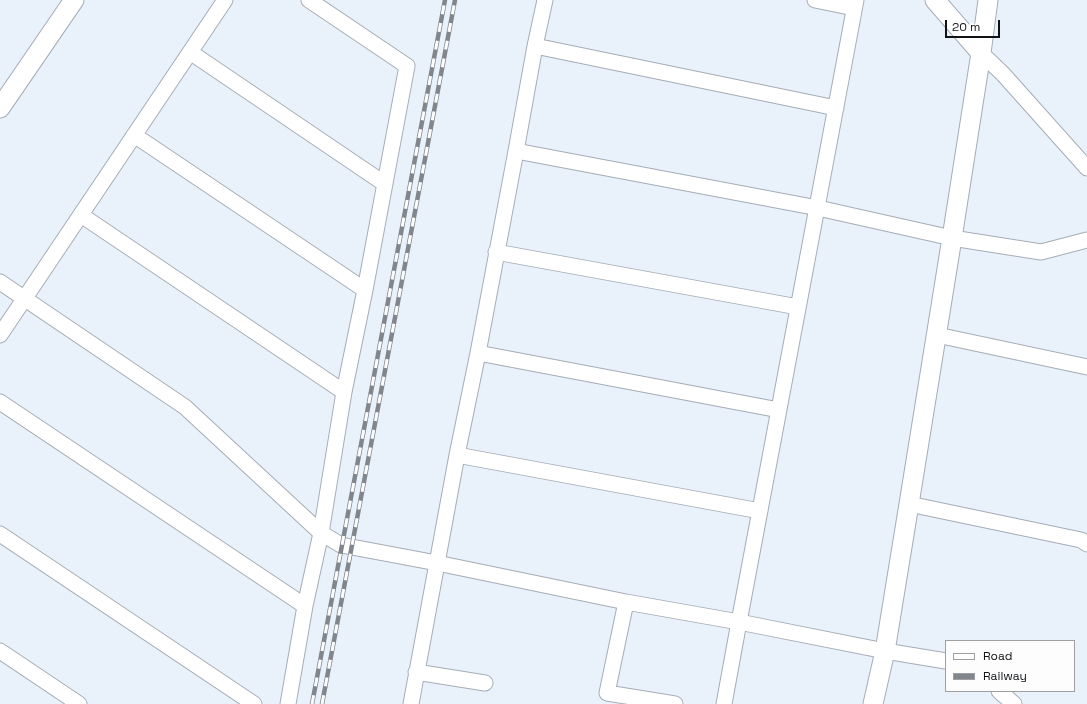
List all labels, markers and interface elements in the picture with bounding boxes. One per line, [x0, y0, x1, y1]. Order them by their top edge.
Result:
scale bar [947, 12, 1002, 38]
text: 20 m [952, 19, 980, 35]
legend [945, 640, 1075, 692]
text: Road [983, 648, 1012, 664]
text: Railway [983, 668, 1027, 684]

